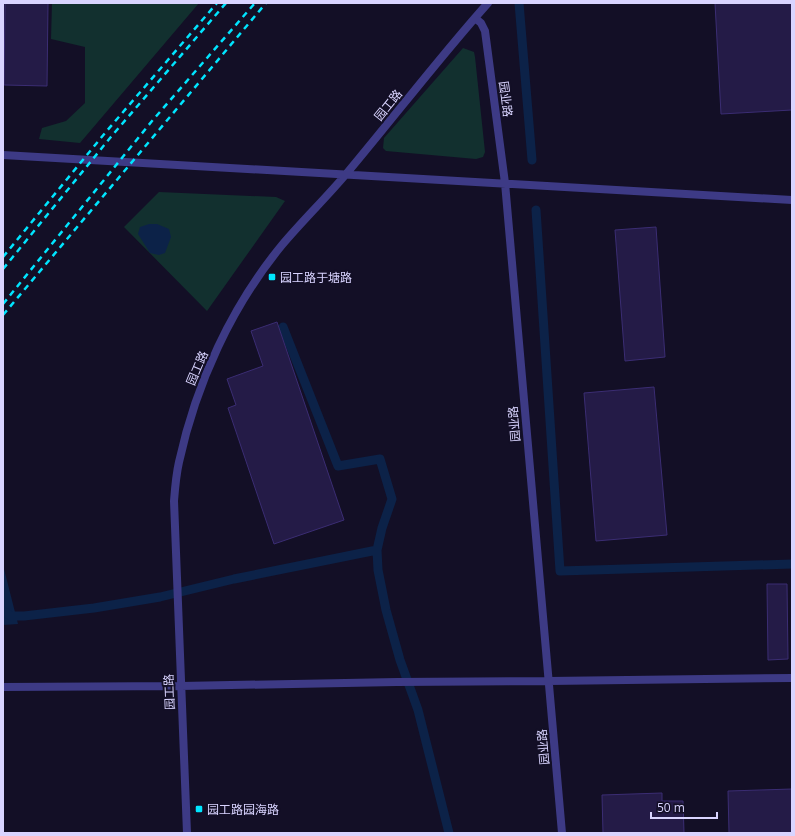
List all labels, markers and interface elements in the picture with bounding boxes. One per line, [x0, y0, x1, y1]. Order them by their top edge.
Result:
street label: 园业路 [495, 80, 517, 118]
street label: 园工路 [370, 86, 406, 124]
place label: 园工路于塘路 [280, 269, 352, 286]
marker: 园工路于塘路 [267, 272, 277, 282]
street label: 园工路 [182, 348, 212, 388]
street label: 园业路 [504, 405, 524, 443]
street label: 园工路 [160, 674, 178, 710]
street label: 园业路 [533, 728, 553, 766]
scale bar [651, 794, 717, 820]
text: 50 m [657, 799, 685, 816]
place label: 园工路园海路 [207, 801, 279, 818]
marker: 园工路园海路 [194, 804, 204, 814]

